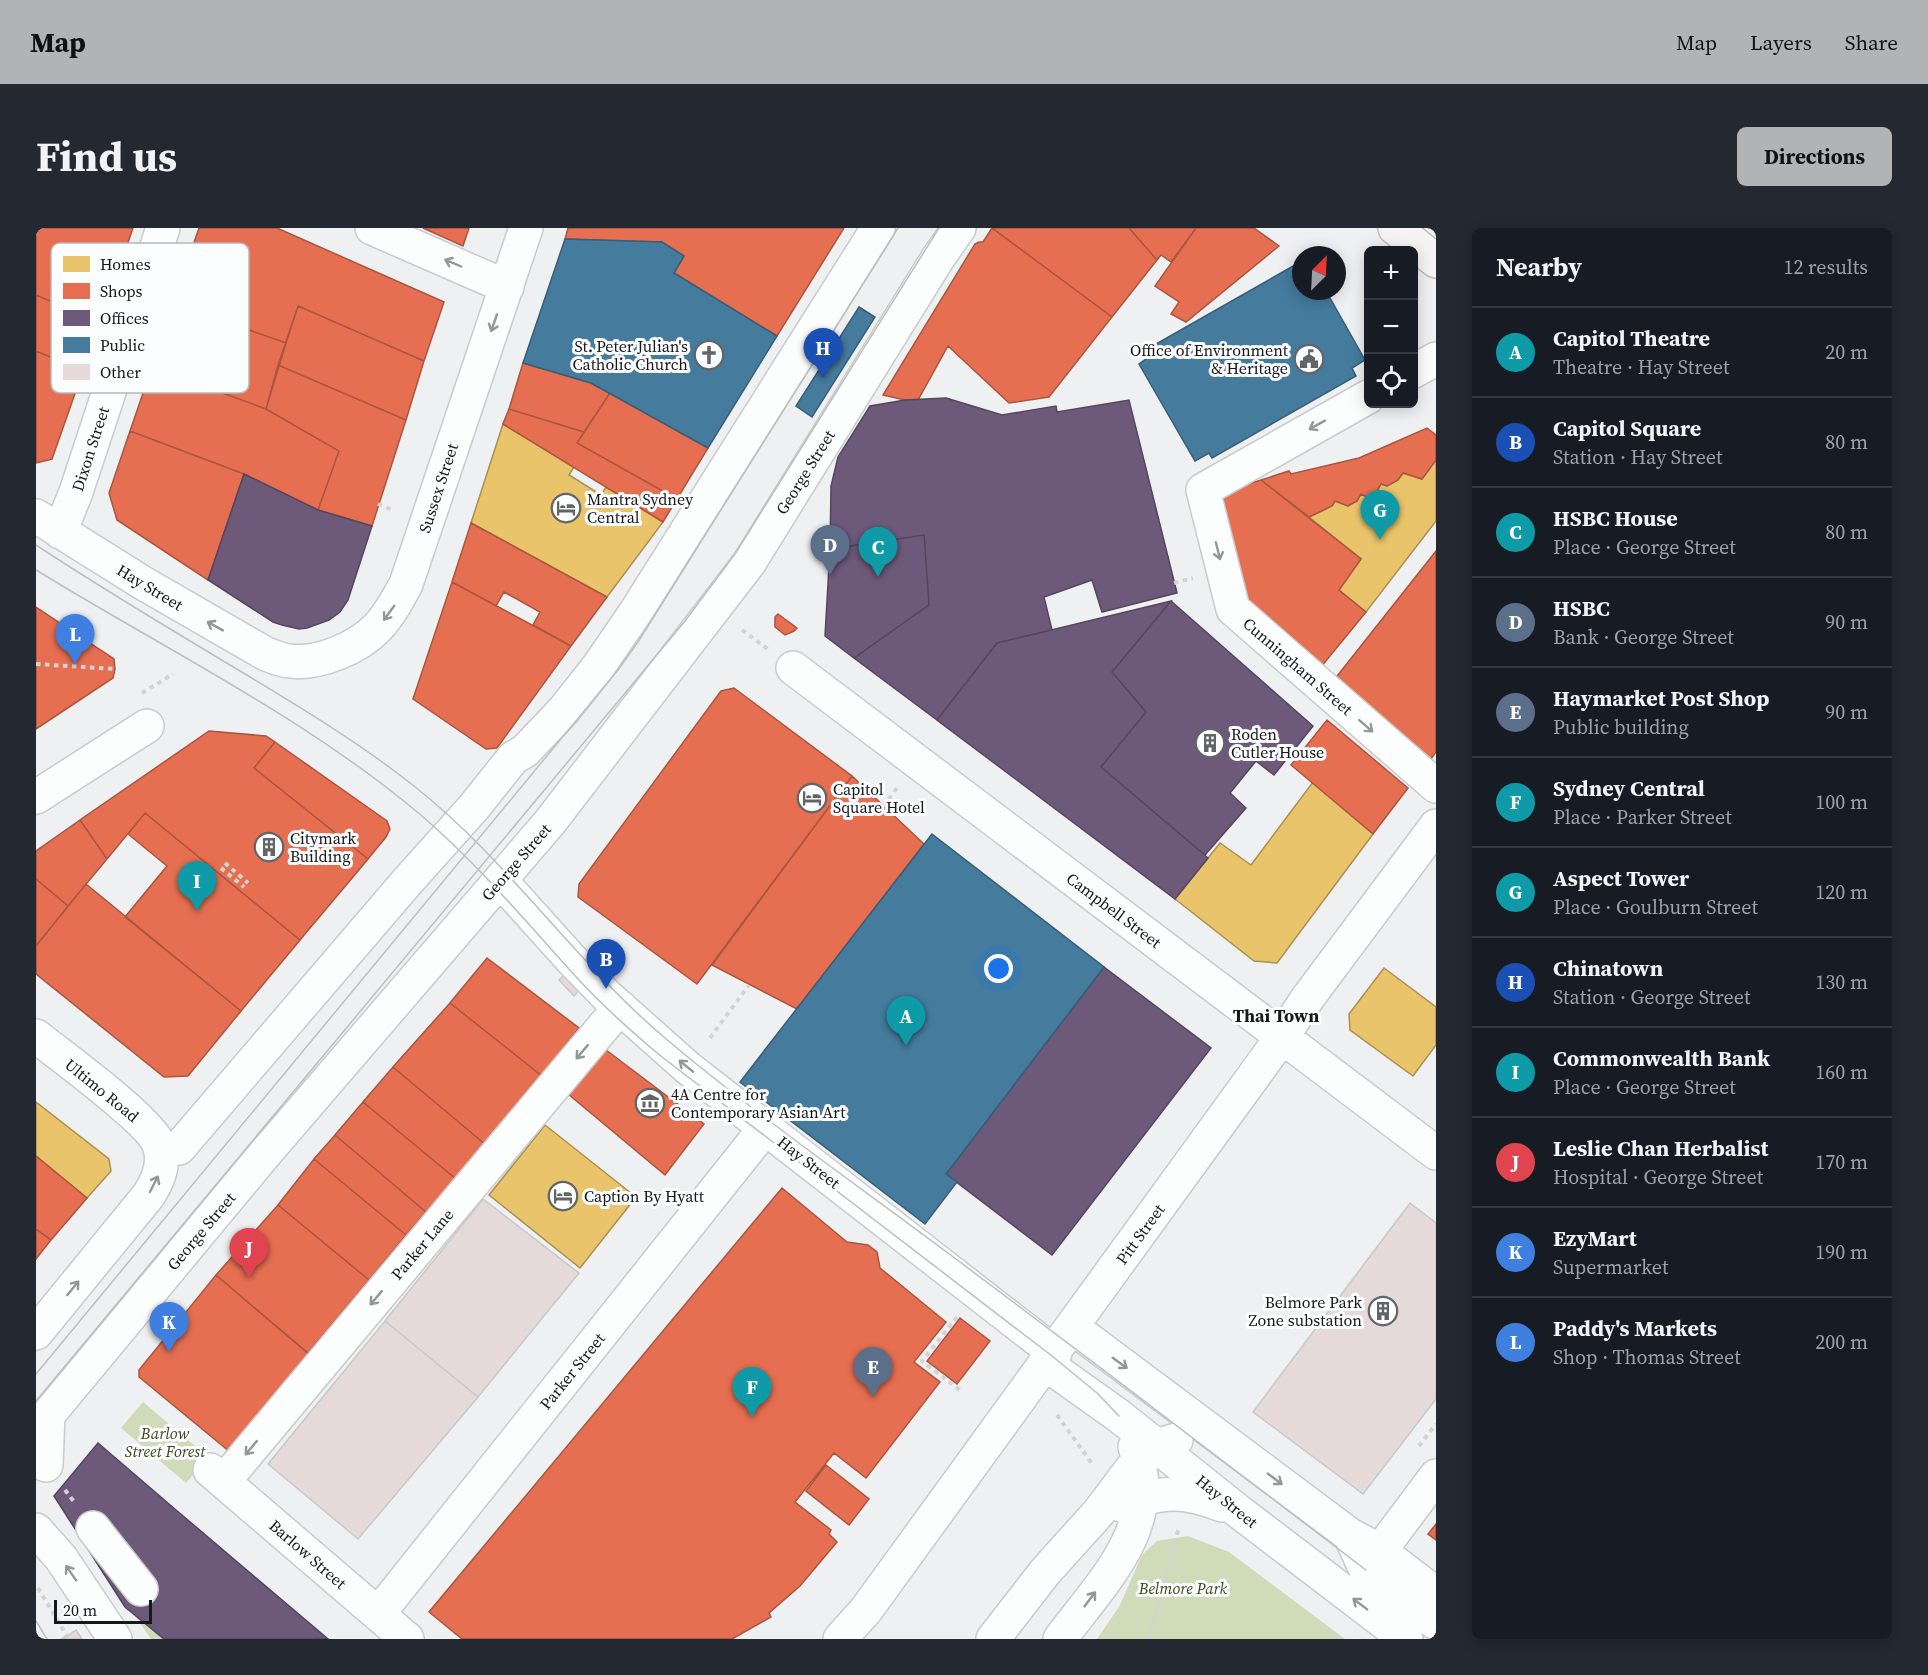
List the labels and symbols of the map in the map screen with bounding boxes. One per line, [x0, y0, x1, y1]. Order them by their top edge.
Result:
legend [51, 243, 249, 393]
north arrow [1292, 246, 1346, 300]
text: Homes [100, 253, 151, 275]
one-way arrow [445, 257, 463, 268]
text: Shops [100, 280, 143, 302]
text: Offices [100, 307, 149, 329]
one-way arrow [488, 313, 499, 332]
pin: H [804, 328, 842, 378]
text: Public [100, 334, 145, 356]
place label: St. Peter Julian's Catholic Church [572, 335, 688, 375]
church icon: St. Peter Julian's Catholic Church [693, 339, 725, 371]
place label: Office of Environment & Heritage [1130, 339, 1289, 379]
public building icon: Office of Environment & Heritage [1293, 343, 1325, 375]
text: Other [100, 361, 141, 383]
street label: Dixon Street [66, 403, 114, 494]
one-way arrow [1309, 420, 1327, 431]
street label: George Street [770, 425, 840, 518]
street label: Sussex Street [413, 440, 463, 536]
place label: Mantra Sydney Central [587, 488, 694, 528]
pin: G [1360, 490, 1400, 540]
hotel icon: Mantra Sydney Central [550, 492, 582, 524]
pin: D [810, 526, 850, 575]
pin: C [858, 528, 898, 577]
one-way arrow [1213, 542, 1225, 561]
street label: Hay Street [113, 559, 188, 616]
one-way arrow [383, 605, 395, 621]
street label: Cunningham Street [1239, 612, 1358, 720]
pin: L [56, 614, 94, 664]
one-way arrow [207, 620, 224, 632]
one-way arrow [1358, 719, 1373, 733]
place label: Roden Cutler House [1231, 723, 1324, 763]
building icon: Roden Cutler House [1194, 727, 1226, 759]
place label: Capitol Square Hotel [833, 778, 925, 818]
hotel icon: Capitol Square Hotel [796, 782, 828, 814]
street label: George Street [476, 818, 556, 905]
place label: Citymark Building [290, 827, 356, 867]
building icon: Citymark Building [253, 831, 285, 863]
pin: I [178, 862, 216, 911]
street label: Campbell Street [1062, 867, 1167, 953]
pin: B [586, 940, 626, 989]
your location [984, 954, 1013, 983]
pin: A [886, 996, 926, 1046]
district label: Thai Town [1233, 1003, 1319, 1028]
one-way arrow [575, 1044, 589, 1059]
street label: Ultimo Road [60, 1053, 144, 1127]
one-way arrow [679, 1059, 694, 1073]
place label: 4A Centre for Contemporary Asian Art [671, 1083, 846, 1123]
museum icon: 4A Centre for Contemporary Asian Art [634, 1087, 666, 1119]
street label: Hay Street [773, 1131, 845, 1194]
one-way arrow [149, 1175, 161, 1193]
hotel icon: Caption By Hyatt [547, 1180, 579, 1212]
place label: Caption By Hyatt [584, 1185, 705, 1207]
street label: George Street [162, 1187, 241, 1275]
street label: Pitt Street [1111, 1199, 1170, 1269]
street label: Parker Lane [386, 1204, 458, 1284]
pin: J [230, 1228, 268, 1278]
one-way arrow [66, 1281, 80, 1296]
one-way arrow [370, 1290, 383, 1306]
place label: Belmore Park Zone substation [1249, 1291, 1362, 1331]
building icon: Belmore Park Zone substation [1367, 1295, 1399, 1327]
pin: K [150, 1302, 188, 1352]
street label: Parker Street [534, 1328, 610, 1414]
pin: E [854, 1348, 892, 1397]
one-way arrow [1111, 1356, 1127, 1369]
pin: F [732, 1368, 772, 1417]
park label: Barlow Street Forest [125, 1422, 206, 1462]
one-way arrow [245, 1440, 258, 1456]
street label: Hay Street [1191, 1469, 1263, 1533]
one-way arrow [1267, 1473, 1283, 1485]
street label: Barlow Street [265, 1514, 352, 1594]
one-way arrow [65, 1565, 77, 1582]
park label: Belmore Park [1138, 1577, 1228, 1599]
one-way arrow [1084, 1591, 1096, 1607]
scale bar [54, 1597, 152, 1624]
one-way arrow [1352, 1597, 1368, 1610]

